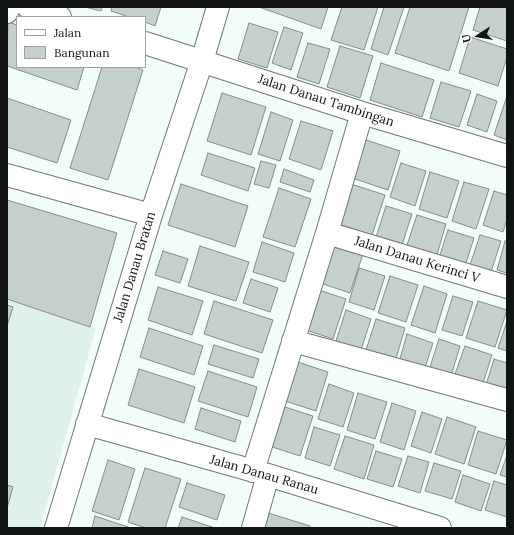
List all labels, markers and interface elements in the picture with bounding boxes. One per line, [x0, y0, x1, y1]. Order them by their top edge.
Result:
legend [16, 16, 146, 68]
north arrow [458, 16, 498, 56]
text: Jalan [54, 25, 81, 40]
text: U [459, 33, 474, 44]
text: Bangunan [54, 45, 110, 60]
street label: Jalan Danau Tambingan [256, 72, 396, 130]
street label: Jalan Danau Bratan [111, 210, 159, 324]
street label: Jalan Danau Kerinci V [352, 233, 482, 287]
street label: Jalan Danau Ranau [208, 452, 320, 498]

